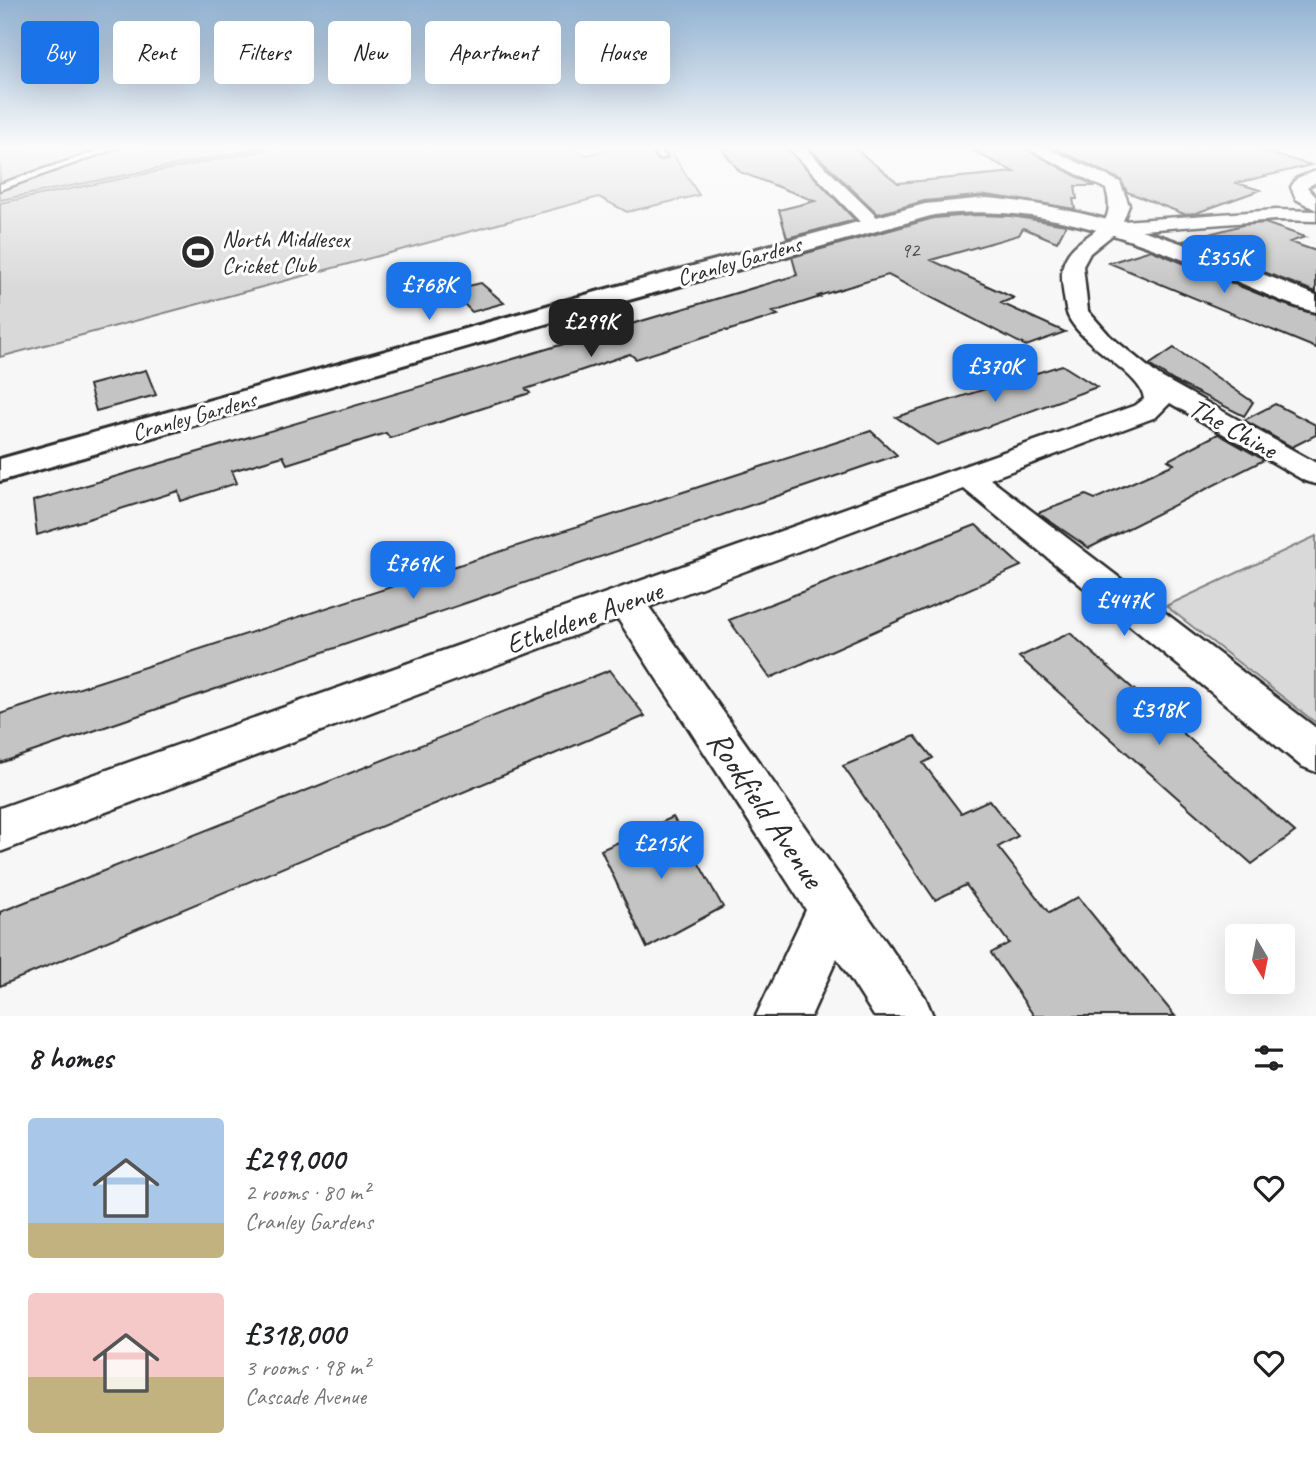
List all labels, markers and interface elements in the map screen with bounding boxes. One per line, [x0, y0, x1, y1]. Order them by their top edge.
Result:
chip: Buy [21, 21, 99, 84]
chip: Rent [113, 21, 200, 84]
chip: Filters [214, 21, 314, 84]
chip: New [328, 21, 411, 84]
chip: Apartment [425, 21, 561, 84]
chip: House [575, 21, 670, 84]
place label: North Middlesex Cricket Club [222, 225, 351, 280]
street label: Cranley Gardens [674, 229, 806, 293]
sports icon: North Middlesex Cricket Club [179, 233, 217, 271]
pin: £355K [1175, 236, 1273, 295]
house number: 92 [901, 237, 921, 263]
text: £355K [1198, 243, 1250, 272]
pin: £768K [380, 262, 478, 322]
text: £768K [402, 270, 456, 299]
pin: £299K [542, 300, 640, 359]
text: £299K [565, 307, 617, 336]
pin: £370K [946, 344, 1044, 404]
text: £370K [969, 352, 1022, 381]
street label: Cranley Gardens [129, 384, 261, 448]
street label: The Chine [1183, 390, 1285, 467]
pin: £769K [364, 542, 462, 601]
text: £769K [386, 549, 440, 578]
street label: Etheldene Avenue [501, 572, 669, 661]
pin: £447K [1075, 578, 1173, 638]
text: £447K [1098, 586, 1151, 615]
pin: £318K [1110, 688, 1208, 747]
text: £318K [1132, 695, 1186, 724]
street label: Rookfield Avenue [698, 722, 835, 898]
pin: £215K [612, 822, 710, 881]
text: £215K [635, 829, 687, 858]
north arrow [1225, 924, 1295, 994]
map controls [1225, 924, 1295, 994]
text: 8 homes [28, 1039, 113, 1077]
icon: filters [1250, 1039, 1288, 1077]
text: £299,000 [245, 1140, 345, 1178]
icon: home [84, 1146, 168, 1230]
icon: heart [1250, 1169, 1288, 1207]
text: 2 rooms · 80 m² [245, 1178, 369, 1207]
text: Cranley Gardens [245, 1207, 373, 1236]
text: £318,000 [245, 1315, 345, 1353]
icon: home [84, 1321, 168, 1405]
icon: heart [1250, 1344, 1288, 1382]
text: 3 rooms · 98 m² [245, 1353, 369, 1382]
text: Cascade Avenue [245, 1382, 366, 1411]

